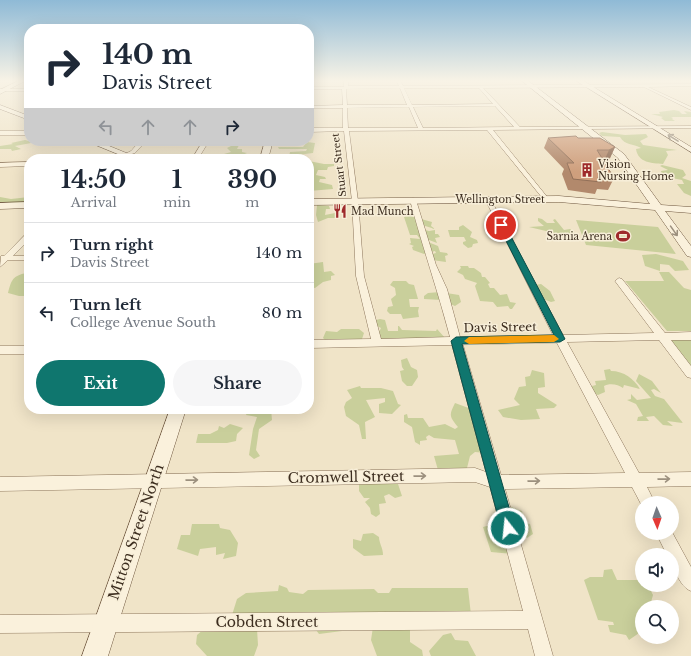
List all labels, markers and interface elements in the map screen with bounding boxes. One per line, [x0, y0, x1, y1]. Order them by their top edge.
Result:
text: 140 m [102, 37, 192, 72]
icon: right [36, 40, 88, 92]
text: Davis Street [102, 72, 212, 94]
icon: left [95, 116, 117, 138]
icon: ahead [137, 116, 159, 138]
icon: ahead [179, 116, 201, 138]
icon: right [221, 116, 243, 138]
street label: Stuart Street [329, 132, 349, 198]
one-way arrow [667, 134, 679, 142]
place label: Vision Nursing Home [597, 158, 674, 183]
building icon: Vision Nursing Home [579, 162, 595, 178]
text: 14:50 [61, 165, 126, 194]
text: 1 [172, 165, 182, 194]
text: 390 [228, 165, 277, 194]
street label: Wellington Street [454, 193, 545, 206]
text: Arrival [71, 194, 117, 211]
text: min [163, 194, 191, 211]
text: m [245, 194, 259, 211]
restaurant icon: Mad Munch [332, 203, 348, 219]
place label: Mad Munch [351, 205, 414, 218]
pin [484, 208, 518, 242]
icon: arrive [490, 214, 512, 236]
one-way arrow [670, 225, 678, 236]
sports icon: Sarnia Arena [615, 228, 631, 244]
place label: Sarnia Arena [547, 230, 612, 243]
text: Turn right [70, 235, 153, 254]
icon: right [36, 242, 58, 264]
text: 140 m [255, 243, 302, 262]
text: Davis Street [70, 254, 149, 271]
text: Turn left [70, 295, 141, 314]
icon: left [36, 302, 58, 324]
text: 80 m [262, 303, 302, 322]
text: College Avenue South [70, 314, 216, 331]
street label: Davis Street [463, 319, 537, 335]
button: Exit [36, 360, 165, 406]
button: Share [173, 360, 302, 406]
street label: Mitton Street North [104, 461, 168, 602]
street label: Cromwell Street [288, 467, 405, 487]
one-way arrow [413, 472, 426, 480]
one-way arrow [657, 475, 670, 483]
one-way arrow [185, 477, 198, 484]
one-way arrow [527, 477, 540, 485]
north arrow [635, 496, 679, 540]
map controls [635, 496, 679, 644]
position arrow [487, 507, 529, 549]
button: sound [635, 548, 679, 592]
button: search [635, 600, 679, 644]
street label: Cobden Street [216, 613, 319, 631]

